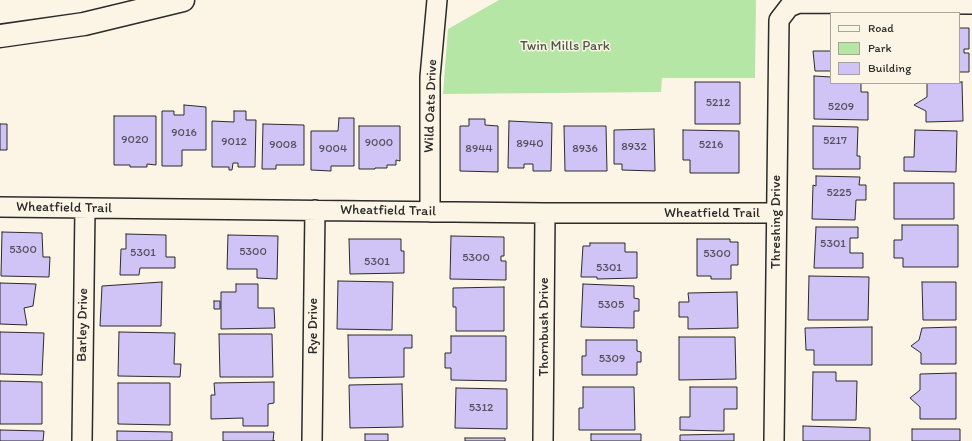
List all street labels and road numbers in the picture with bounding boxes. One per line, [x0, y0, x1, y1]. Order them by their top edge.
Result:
street label: Wild Oats Drive [421, 59, 441, 153]
street label: Threshing Drive [768, 175, 784, 269]
street label: Wheatfield Trail [16, 199, 112, 217]
street label: Wheatfield Trail [340, 202, 436, 220]
street label: Wheatfield Trail [664, 205, 760, 221]
street label: Thornbush Drive [536, 277, 552, 377]
street label: Barley Drive [74, 288, 92, 362]
street label: Rye Drive [305, 298, 321, 354]

